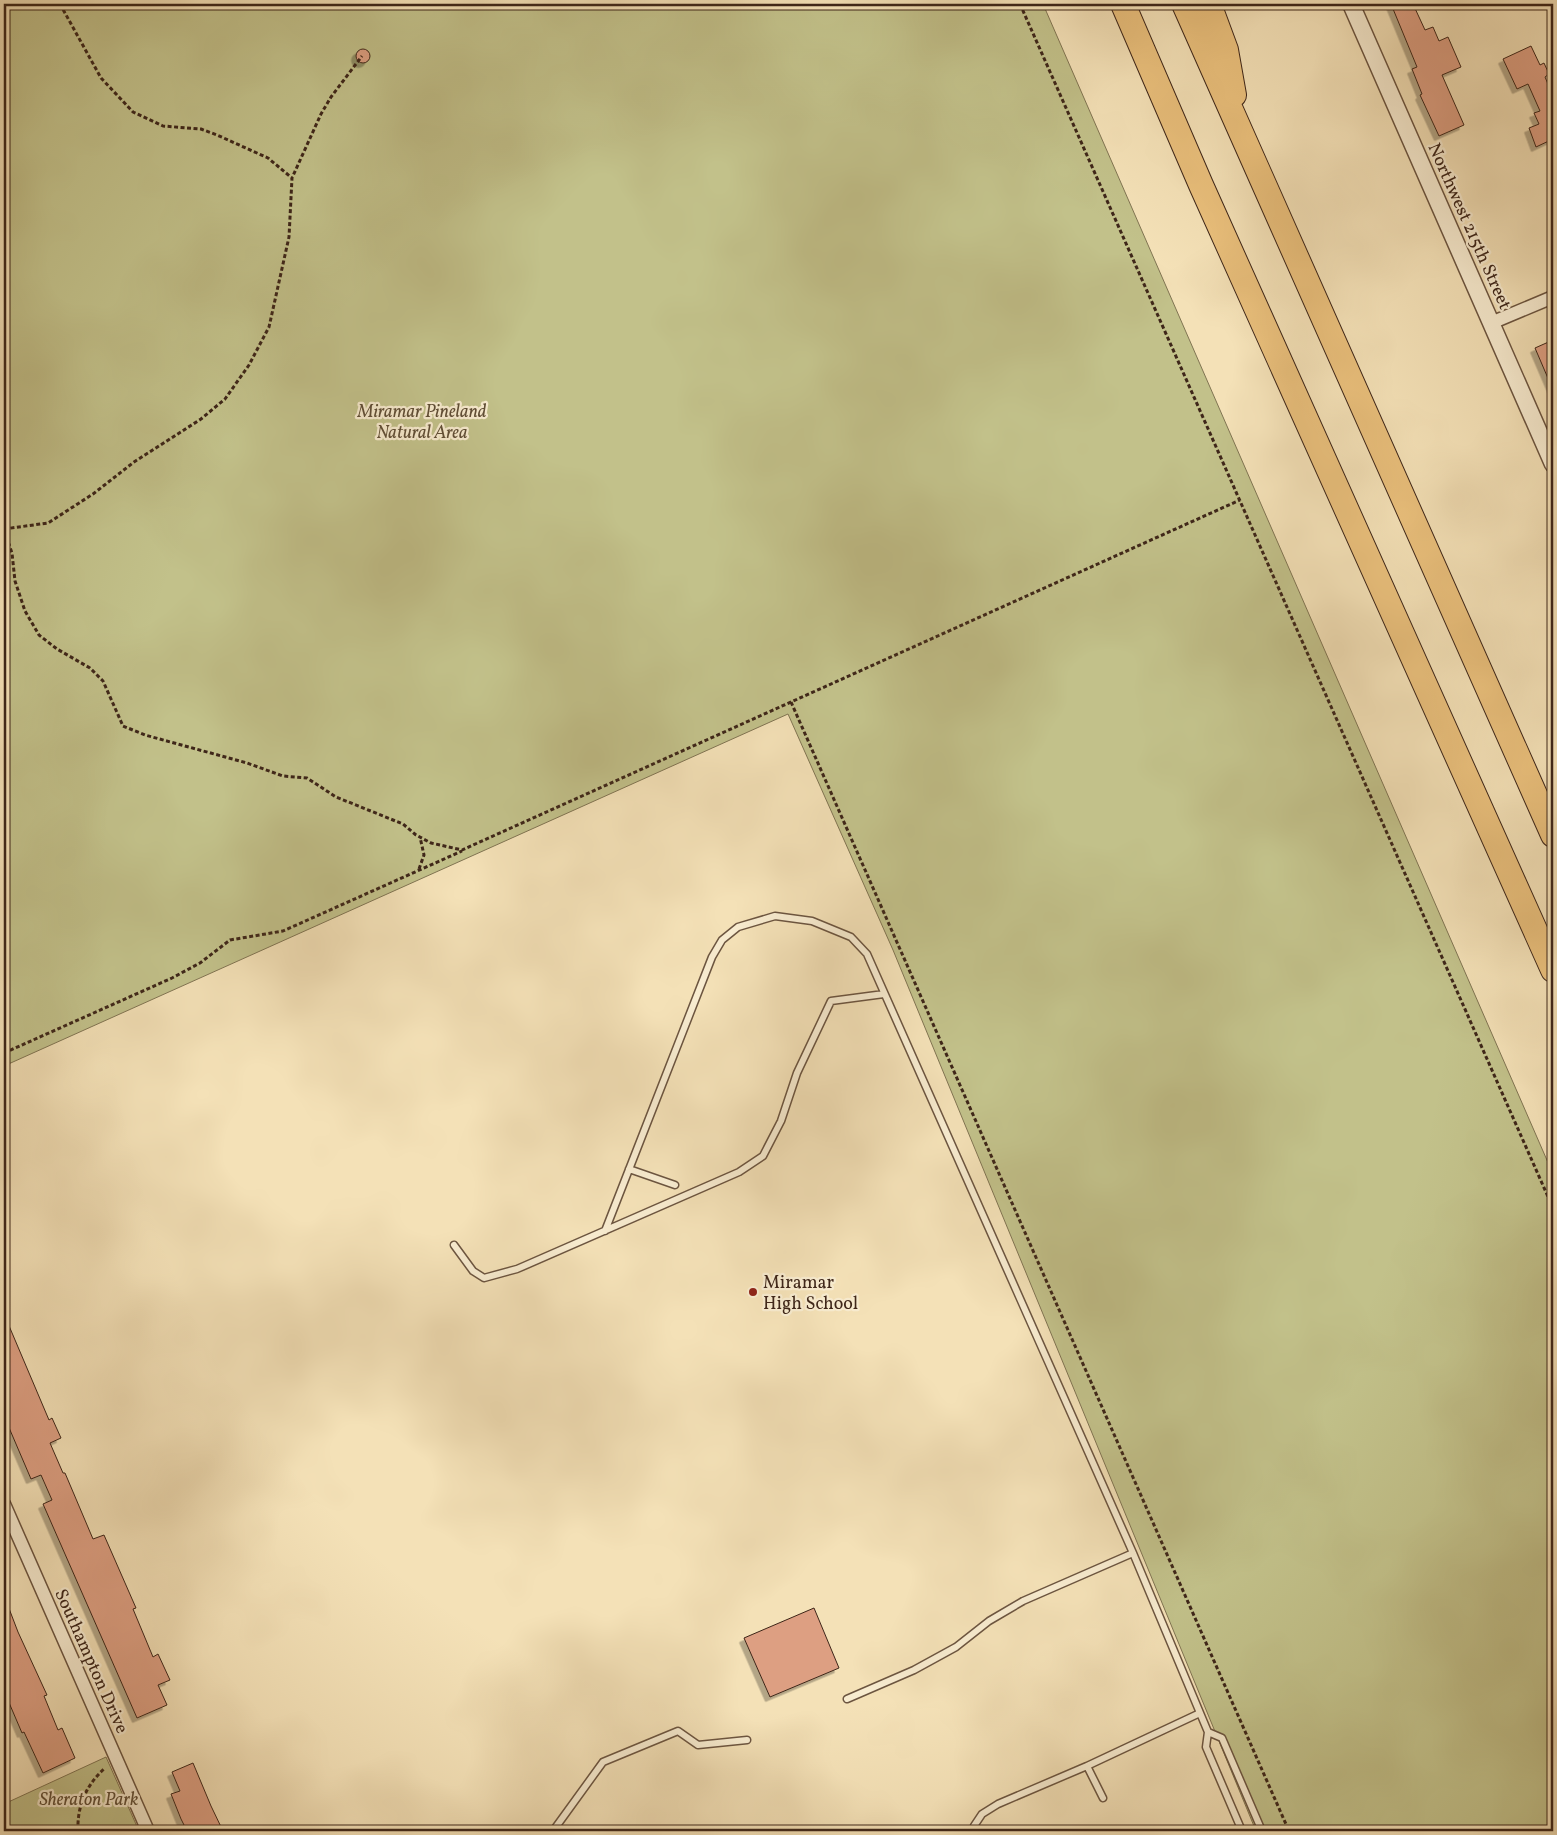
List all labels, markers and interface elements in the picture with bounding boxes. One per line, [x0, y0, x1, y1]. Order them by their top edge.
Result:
street label: Northwest 215th Street [1421, 139, 1517, 314]
park label: Miramar Pineland Natural Area [357, 400, 487, 446]
place label: Miramar High School [763, 1271, 858, 1317]
marker: Miramar High School [747, 1286, 759, 1298]
street label: Southampton Drive [47, 1585, 134, 1738]
park label: Sheraton Park [40, 1788, 138, 1813]

